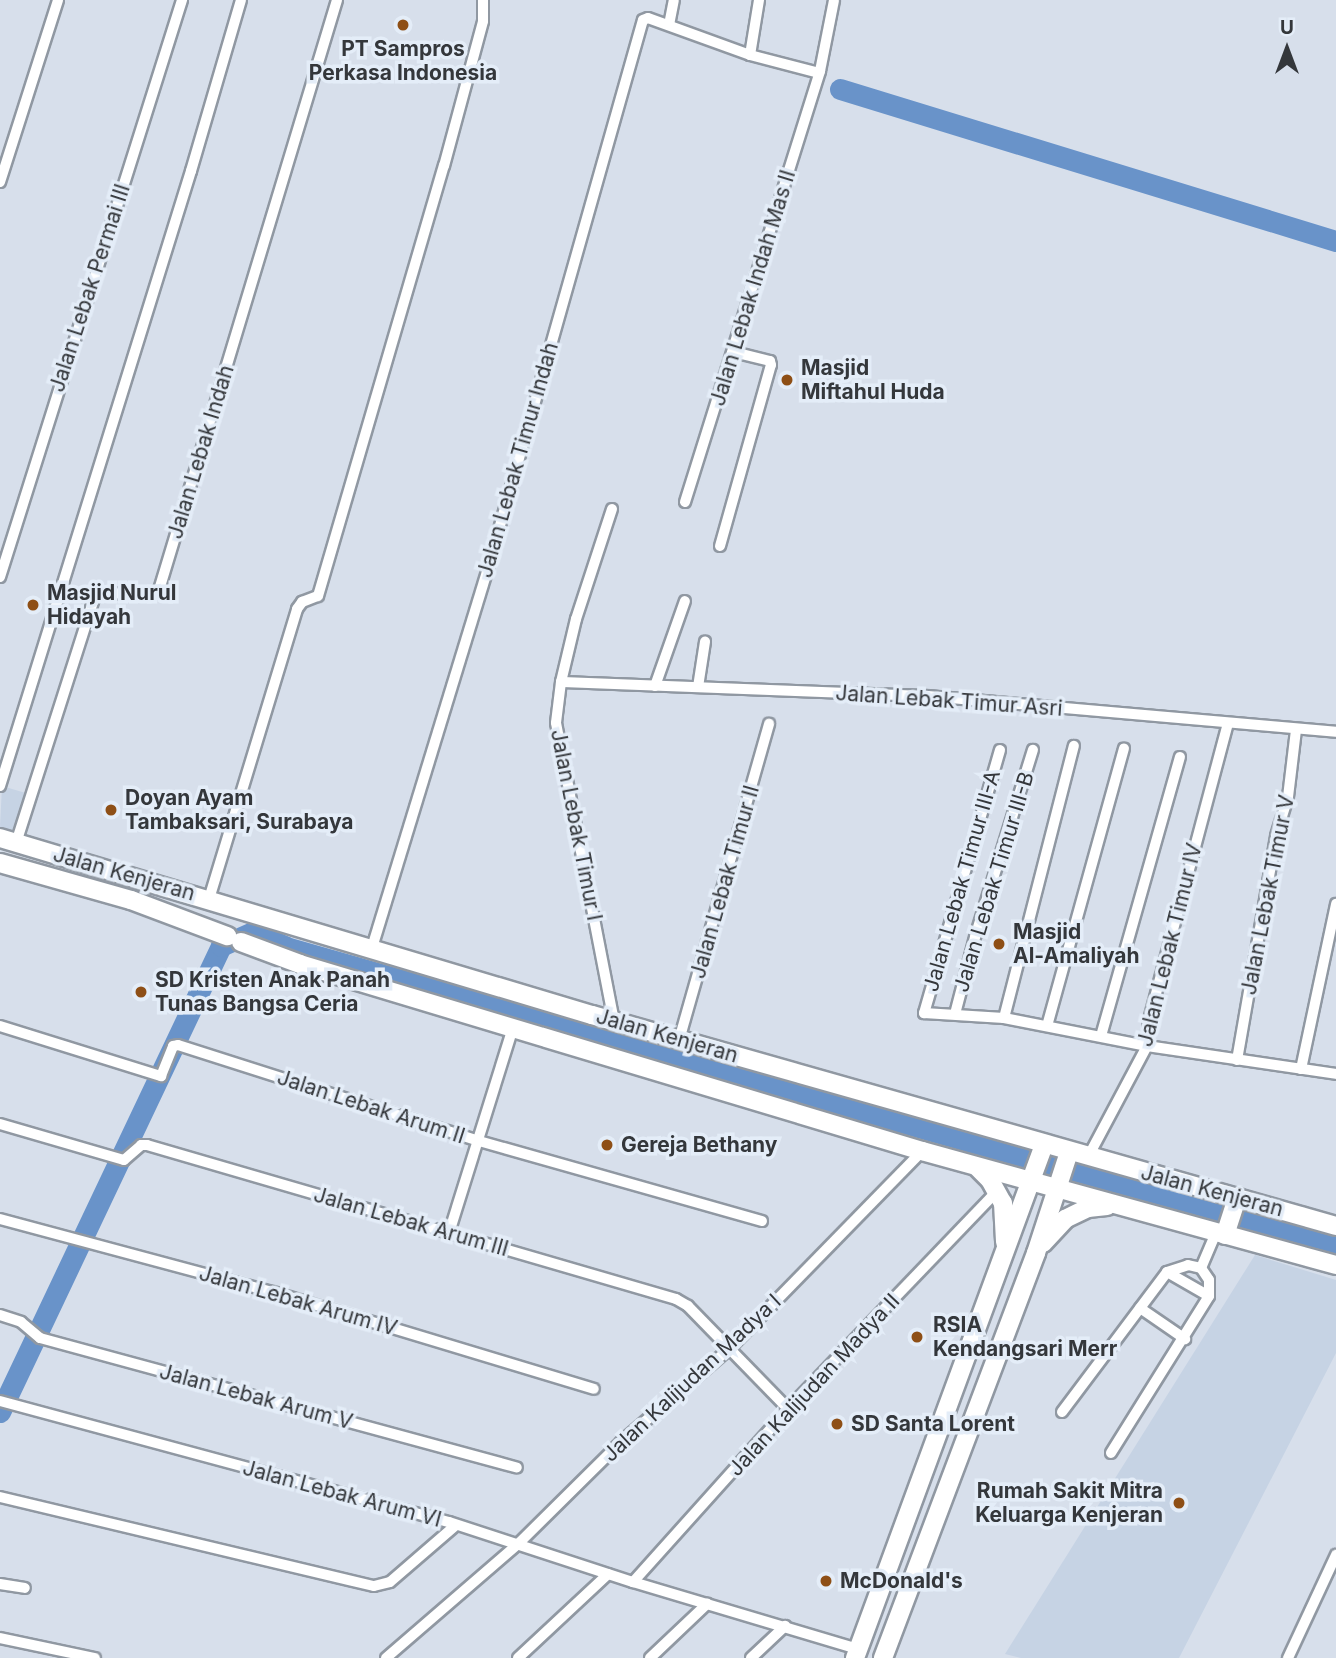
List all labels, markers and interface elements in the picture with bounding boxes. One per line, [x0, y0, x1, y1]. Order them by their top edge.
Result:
north arrow [1252, 14, 1322, 84]
text: U [1280, 16, 1294, 39]
marker: PT Sampros Perkasa Indonesia [395, 17, 411, 33]
place label: PT Sampros Perkasa Indonesia [309, 36, 497, 86]
street label: Jalan Lebak Indah Mas II [705, 167, 801, 409]
street label: Jalan Lebak Permai III [44, 181, 136, 395]
street label: Jalan Lebak Timur Indah [472, 339, 564, 581]
place label: Masjid Miftahul Huda [801, 355, 945, 405]
street label: Jalan Lebak Indah [163, 362, 239, 542]
marker: Masjid Miftahul Huda [779, 372, 795, 388]
place label: Masjid Nurul Hidayah [47, 580, 177, 630]
marker: Masjid Nurul Hidayah [25, 597, 41, 613]
street label: Jalan Lebak Timur Asri [835, 680, 1063, 722]
street label: Jalan Lebak Timur I [545, 727, 607, 923]
street label: Jalan Lebak Timur III-A [918, 767, 1006, 995]
street label: Jalan Lebak Timur III-B [948, 769, 1040, 995]
street label: Jalan Lebak Timur II [685, 782, 765, 982]
place label: Doyan Ayam Tambaksari, Surabaya [125, 785, 354, 835]
street label: Jalan Lebak Timur V [1236, 793, 1300, 997]
marker: Doyan Ayam Tambaksari, Surabaya [103, 802, 119, 818]
street label: Jalan Lebak Timur IV [1133, 841, 1207, 1049]
street label: Jalan Kenjeran [50, 842, 198, 906]
place label: Masjid Al-Amaliyah [1013, 919, 1140, 969]
marker: Masjid Al-Amaliyah [991, 936, 1007, 952]
place label: SD Kristen Anak Panah Tunas Bangsa Ceria [155, 967, 390, 1017]
marker: SD Kristen Anak Panah Tunas Bangsa Ceria [133, 984, 149, 1000]
street label: Jalan Kenjeran [593, 1004, 741, 1068]
street label: Jalan Lebak Arum II [274, 1065, 468, 1149]
place label: Gereja Bethany [621, 1132, 777, 1158]
marker: Gereja Bethany [599, 1137, 615, 1153]
street label: Jalan Kenjeran [1138, 1160, 1286, 1222]
street label: Jalan Lebak Arum III [311, 1182, 511, 1262]
street label: Jalan Lebak Arum IV [196, 1261, 400, 1341]
street label: Jalan Kalijudan Madya I [598, 1289, 786, 1467]
street label: Jalan Kalijudan Madya II [723, 1289, 905, 1481]
place label: RSIA Kendangsari Merr [933, 1312, 1117, 1362]
marker: RSIA Kendangsari Merr [907, 1327, 927, 1347]
street label: Jalan Lebak Arum V [157, 1359, 355, 1435]
place label: SD Santa Lorent [851, 1411, 1015, 1437]
marker: SD Santa Lorent [829, 1416, 845, 1432]
street label: Jalan Lebak Arum VI [240, 1455, 444, 1533]
place label: Rumah Sakit Mitra Keluarga Kenjeran [975, 1478, 1163, 1528]
marker: Rumah Sakit Mitra Keluarga Kenjeran [1169, 1493, 1189, 1513]
place label: McDonald's [840, 1568, 963, 1594]
marker: McDonald's [818, 1573, 834, 1589]

